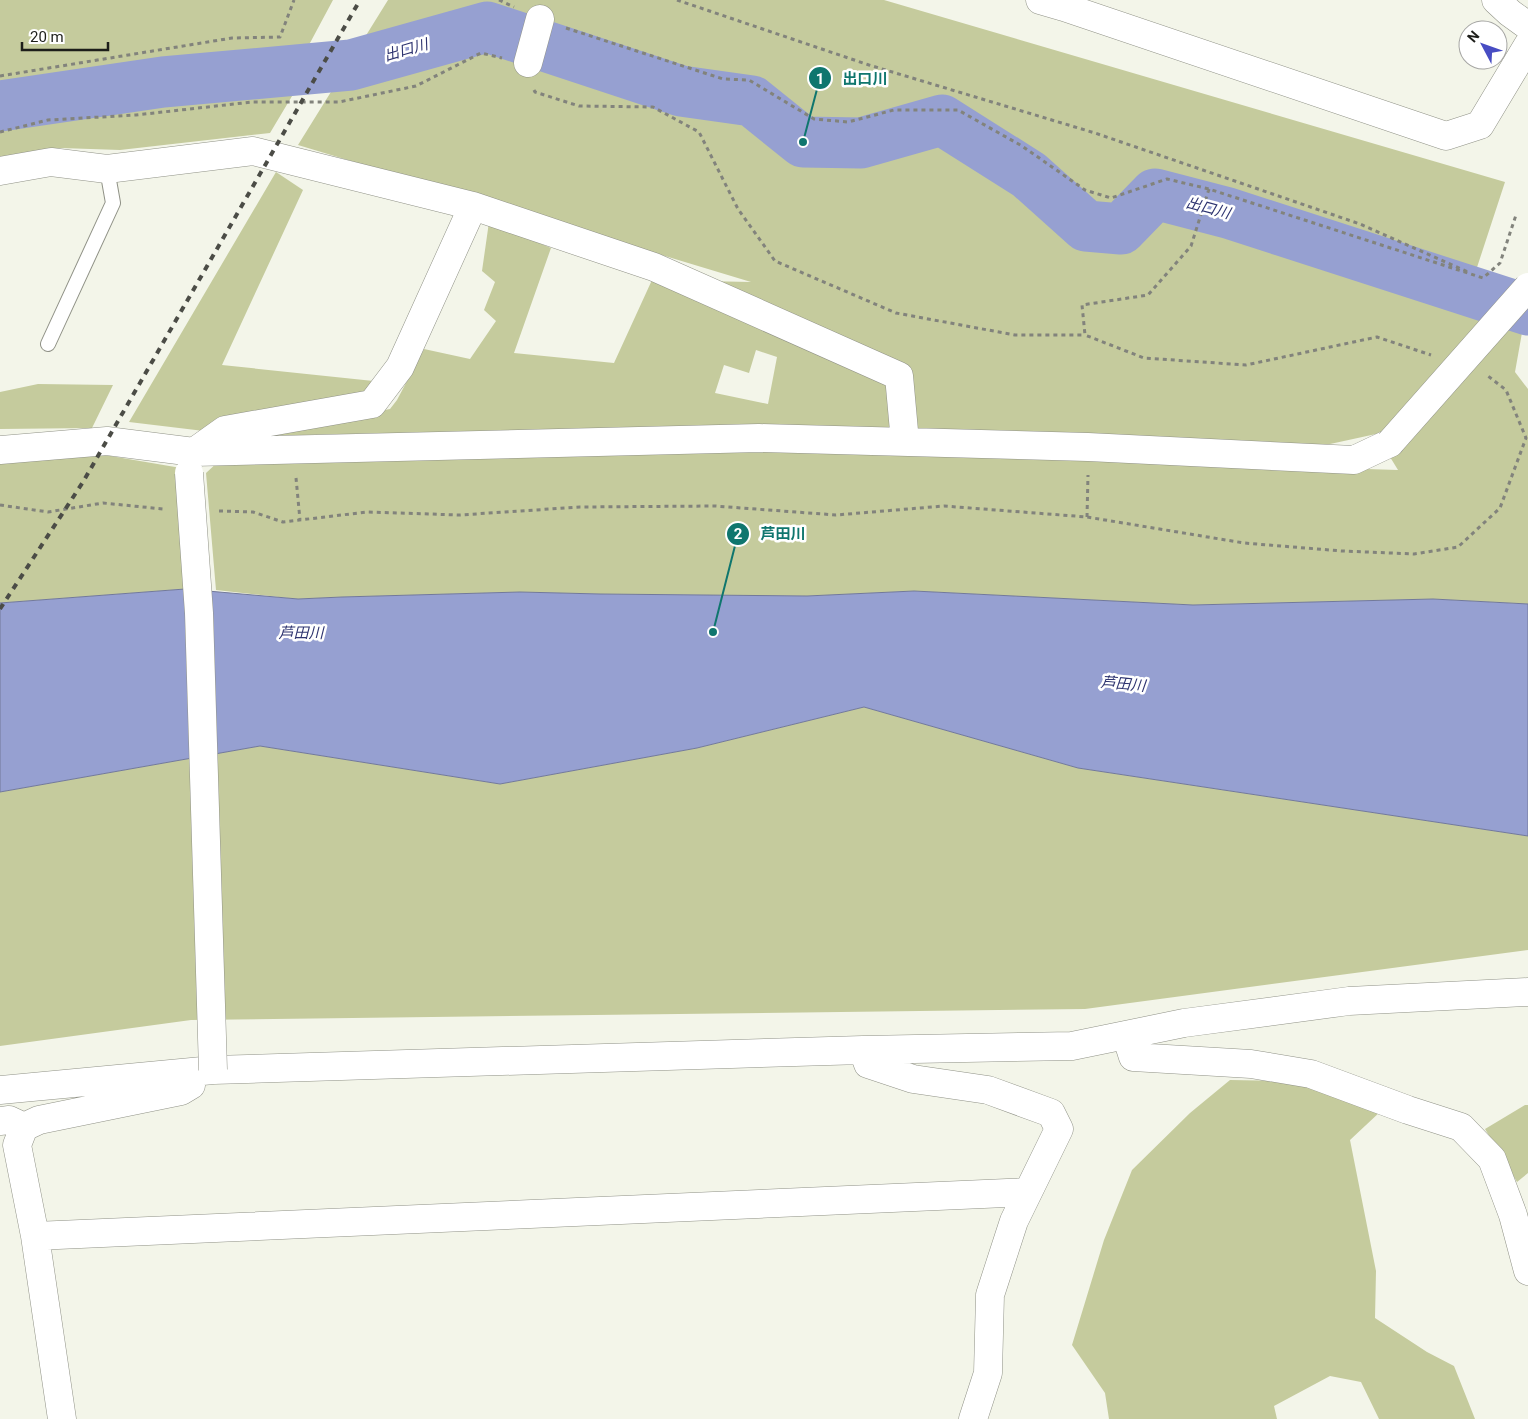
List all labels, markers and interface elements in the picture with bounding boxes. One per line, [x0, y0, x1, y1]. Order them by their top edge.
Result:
scale bar [22, 20, 109, 52]
north arrow [1458, 20, 1508, 70]
text: N [1464, 27, 1482, 45]
text: 20 m [30, 28, 64, 46]
water label: 出口川 [382, 35, 432, 65]
callout: 出口川 [807, 63, 897, 93]
text: 1 [816, 70, 824, 88]
text: 出口川 [842, 70, 888, 88]
water label: 出口川 [1184, 193, 1234, 223]
callout: 芦田川 [725, 519, 815, 549]
text: 2 [734, 525, 743, 543]
text: 芦田川 [760, 525, 806, 543]
water label: 芦田川 [278, 624, 325, 642]
water label: 芦田川 [1100, 673, 1148, 695]

